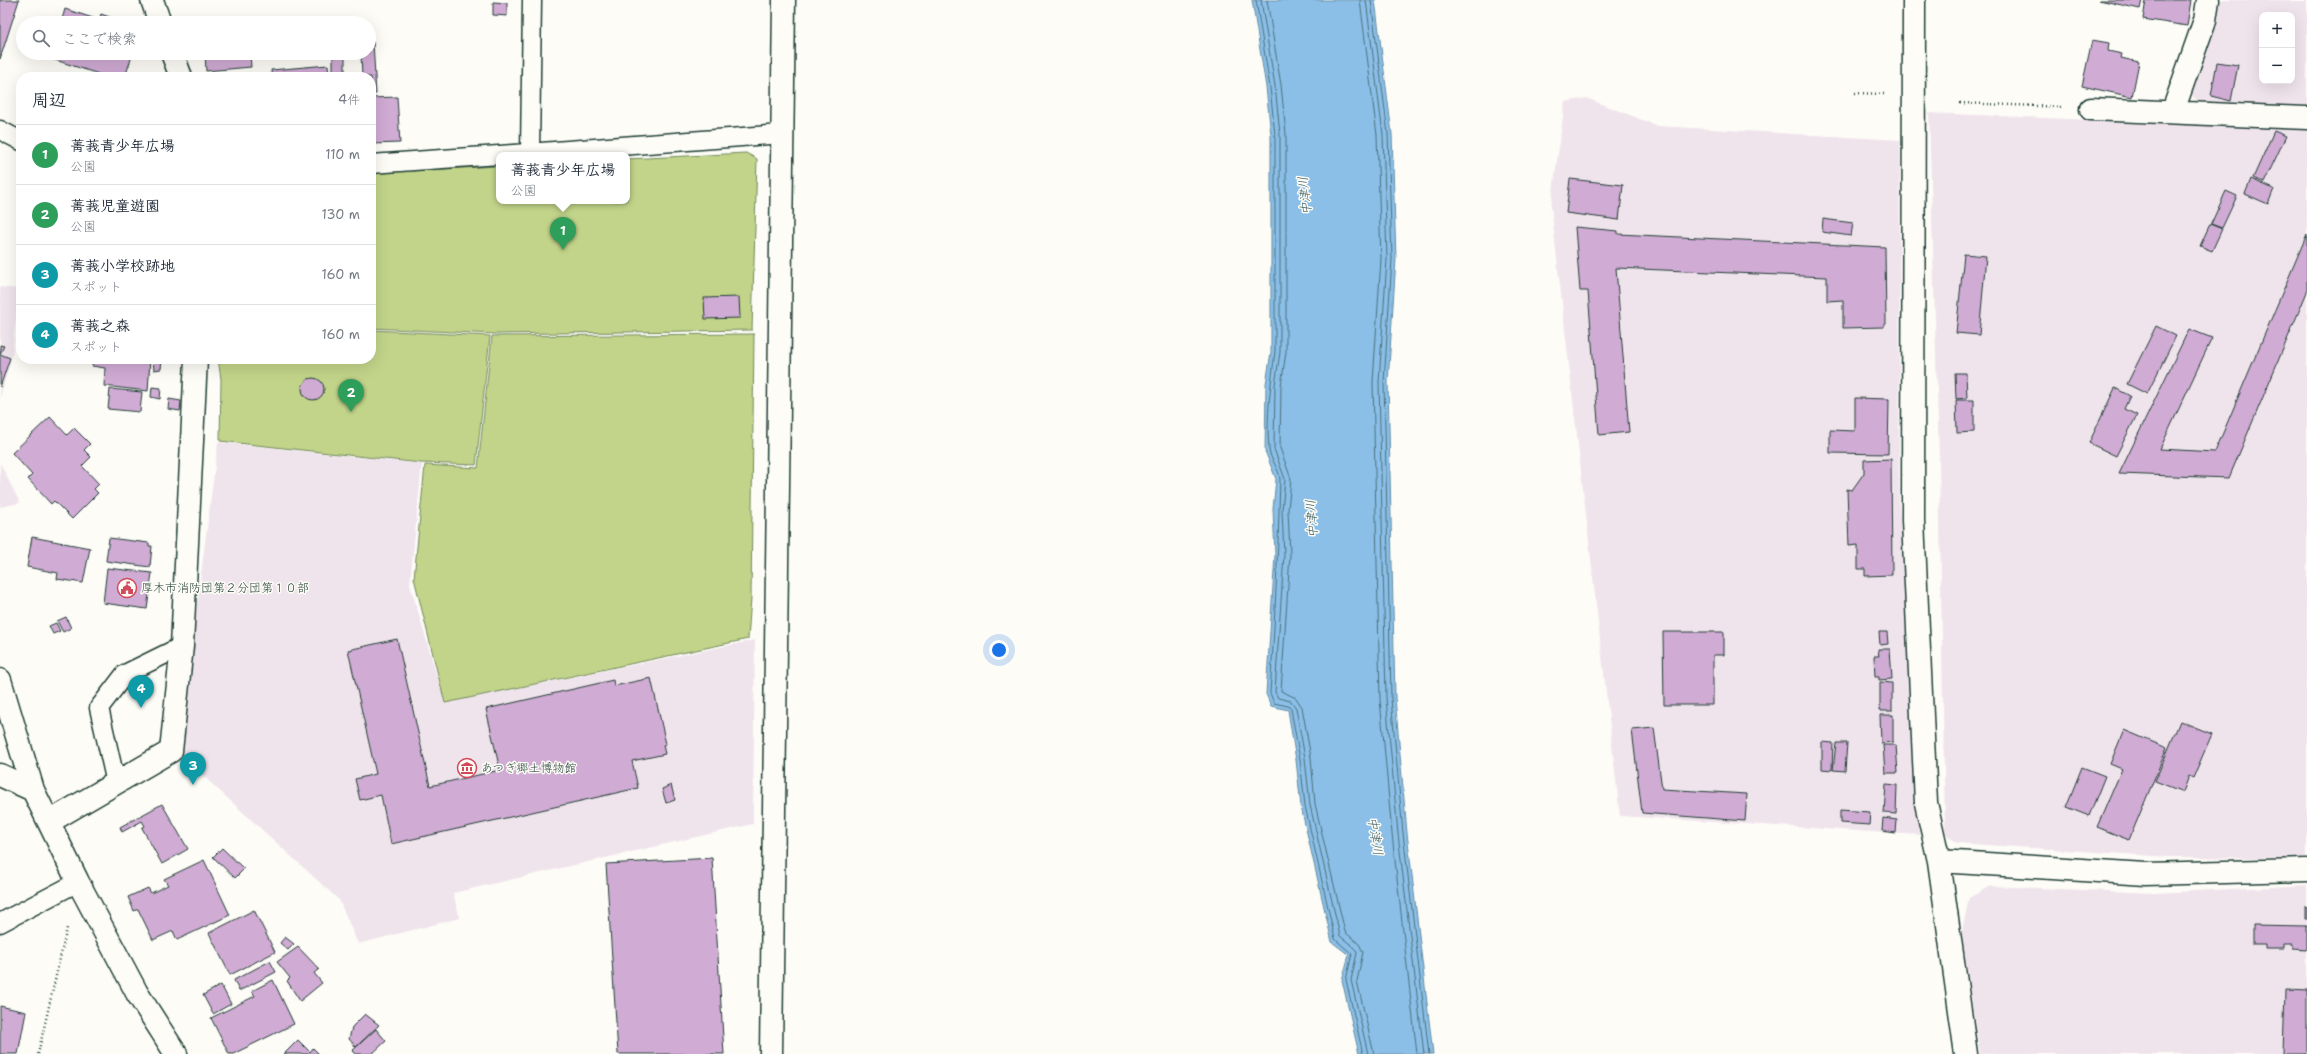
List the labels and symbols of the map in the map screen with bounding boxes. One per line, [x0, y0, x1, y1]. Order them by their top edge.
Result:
water label: 中津川 [1294, 176, 1315, 216]
pin: 1 [550, 217, 576, 250]
pin: 2 [338, 379, 364, 412]
water label: 中津川 [1302, 499, 1321, 539]
public building icon: 厚木市消防団第２分団第１０部 [116, 577, 138, 599]
place label: 厚木市消防団第２分団第１０部 [141, 580, 309, 596]
your location [989, 640, 1009, 660]
pin: 4 [128, 675, 154, 708]
pin: 3 [180, 752, 206, 785]
museum icon: あつぎ郷土博物館 [456, 757, 478, 779]
place label: あつぎ郷土博物館 [481, 760, 577, 776]
water label: 中津川 [1364, 815, 1387, 857]

